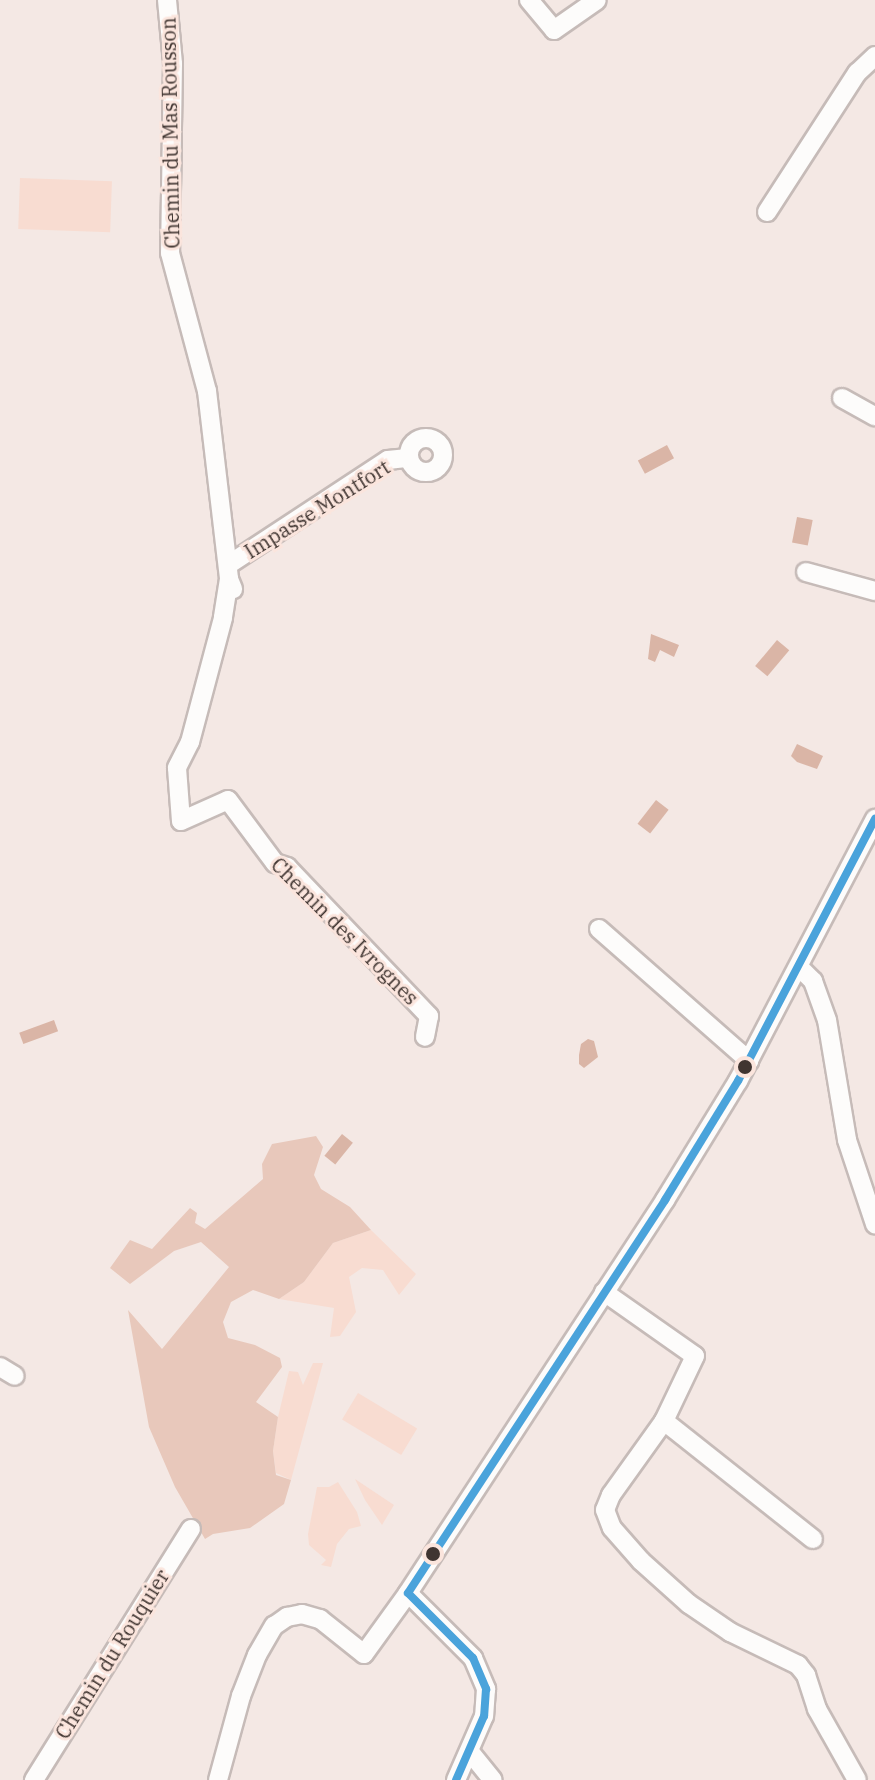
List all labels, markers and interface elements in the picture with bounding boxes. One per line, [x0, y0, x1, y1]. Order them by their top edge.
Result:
street label: Chemin du Mas Rousson [156, 17, 184, 249]
street label: Impasse Montfort [240, 455, 394, 563]
street label: Chemin des Ivrognes [266, 852, 424, 1010]
unlabelled marker [737, 1059, 753, 1075]
unlabelled marker [425, 1546, 441, 1562]
street label: Chemin du Rouquier [50, 1565, 174, 1743]

